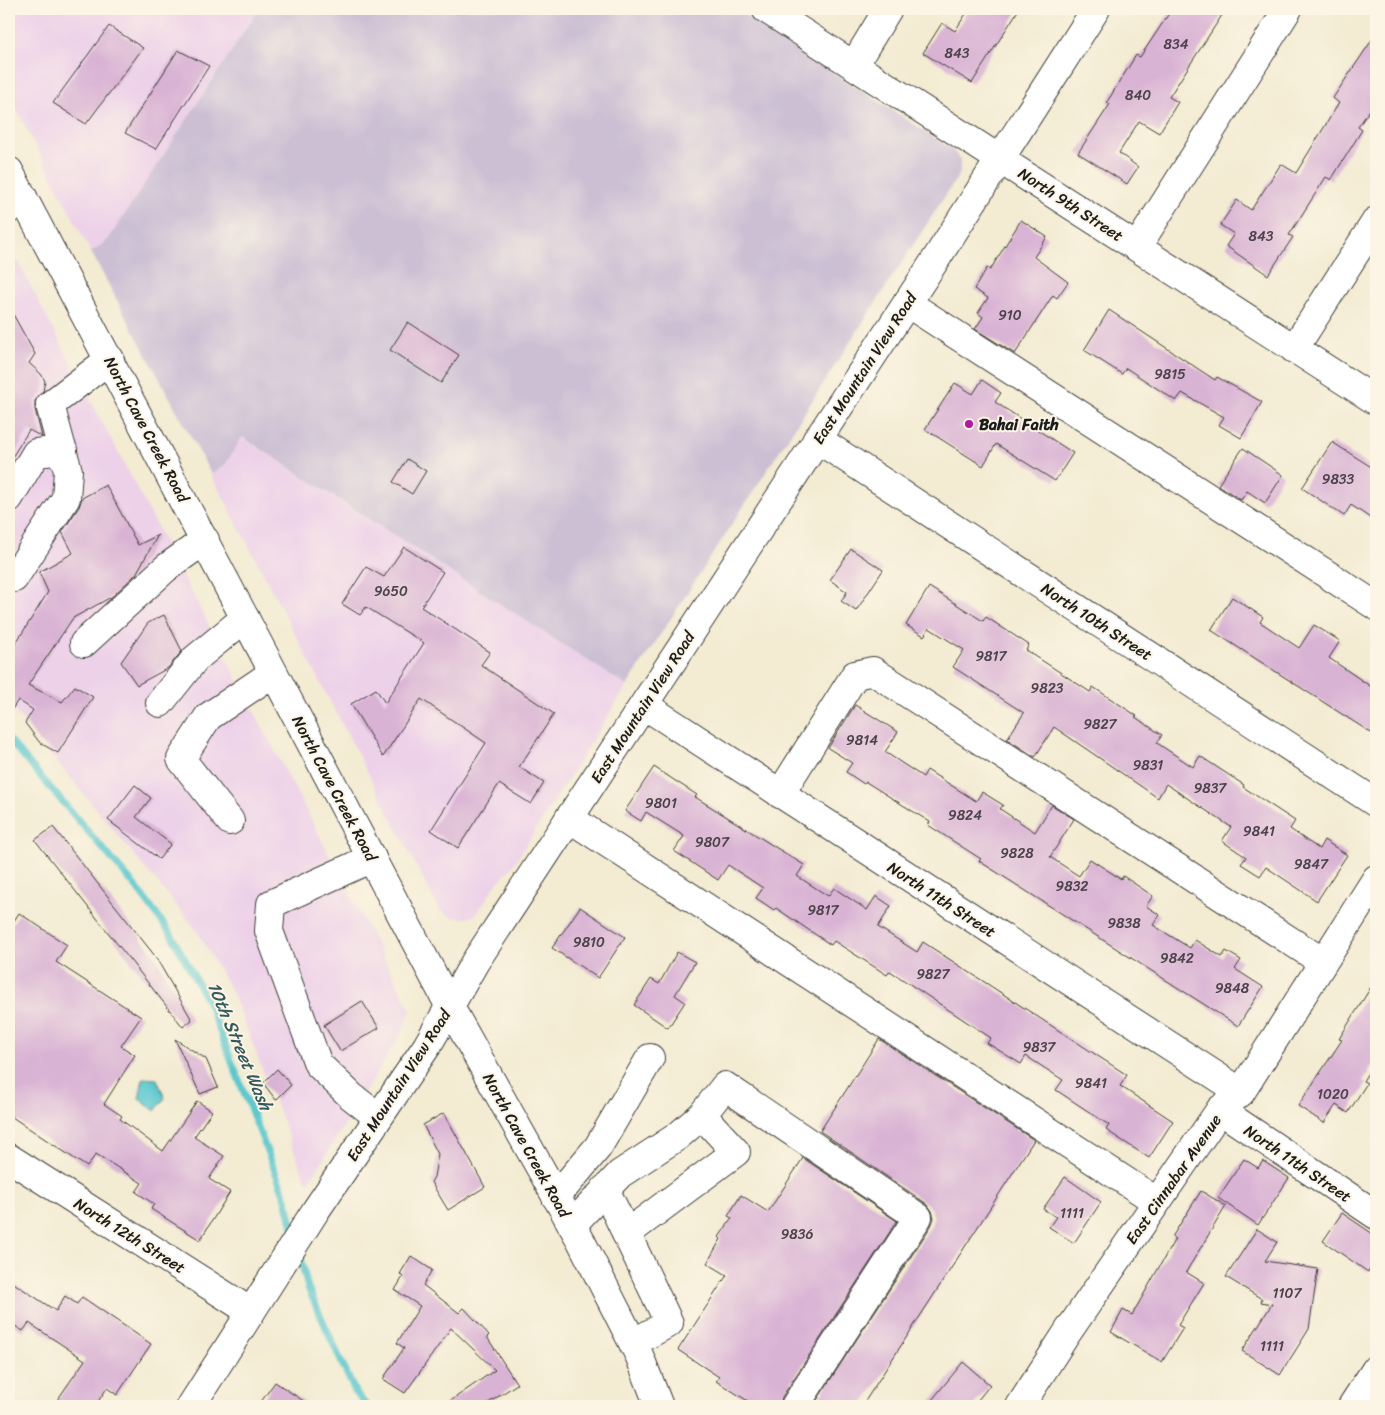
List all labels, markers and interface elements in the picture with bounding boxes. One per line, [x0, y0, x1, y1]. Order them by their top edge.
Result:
house number: 834 [1164, 32, 1189, 57]
house number: 843 [945, 41, 970, 66]
house number: 840 [1125, 83, 1151, 108]
street label: North 9th Street [1012, 159, 1129, 250]
house number: 843 [1249, 224, 1274, 249]
street label: East Mountain View Road [804, 285, 926, 450]
house number: 910 [998, 303, 1022, 328]
street label: North Cave Creek Road [96, 351, 198, 509]
house number: 9815 [1154, 362, 1186, 387]
place label: Bahai Faith [979, 410, 1059, 439]
marker: Bahai Faith [963, 418, 975, 430]
house number: 9833 [1322, 467, 1355, 492]
street label: North 10th Street [1035, 574, 1158, 669]
house number: 9650 [374, 579, 408, 604]
street label: East Mountain View Road [582, 624, 704, 789]
house number: 9817 [975, 644, 1008, 669]
house number: 9823 [1031, 676, 1064, 701]
street label: North Cave Creek Road [284, 710, 386, 868]
house number: 9827 [1083, 712, 1118, 737]
house number: 9814 [846, 728, 878, 753]
house number: 9831 [1133, 753, 1163, 778]
house number: 9837 [1194, 776, 1227, 801]
house number: 9801 [645, 791, 677, 816]
house number: 9824 [948, 803, 982, 828]
house number: 9841 [1243, 819, 1275, 844]
house number: 9807 [695, 830, 730, 855]
house number: 9828 [1000, 841, 1034, 866]
house number: 9847 [1294, 852, 1329, 877]
street label: North 11th Street [881, 853, 1002, 946]
house number: 9832 [1056, 874, 1088, 899]
house number: 9817 [807, 898, 840, 923]
house number: 9838 [1107, 911, 1141, 936]
house number: 9810 [573, 930, 605, 955]
house number: 9842 [1160, 946, 1194, 971]
house number: 9827 [916, 962, 951, 987]
water label: 10th Street Wash [198, 976, 282, 1117]
house number: 9848 [1215, 976, 1250, 1001]
street label: East Mountain View Road [338, 1002, 460, 1167]
house number: 9837 [1023, 1035, 1056, 1060]
street label: North Cave Creek Road [475, 1067, 579, 1224]
house number: 9841 [1075, 1071, 1107, 1096]
house number: 1020 [1317, 1082, 1349, 1107]
street label: East Cinnabar Avenue [1117, 1108, 1229, 1251]
street label: North 11th Street [1238, 1116, 1358, 1210]
street label: North 12th Street [68, 1189, 191, 1281]
house number: 1111 [1060, 1201, 1084, 1226]
house number: 9836 [781, 1222, 813, 1247]
house number: 1107 [1273, 1281, 1302, 1306]
house number: 1111 [1260, 1334, 1284, 1359]

